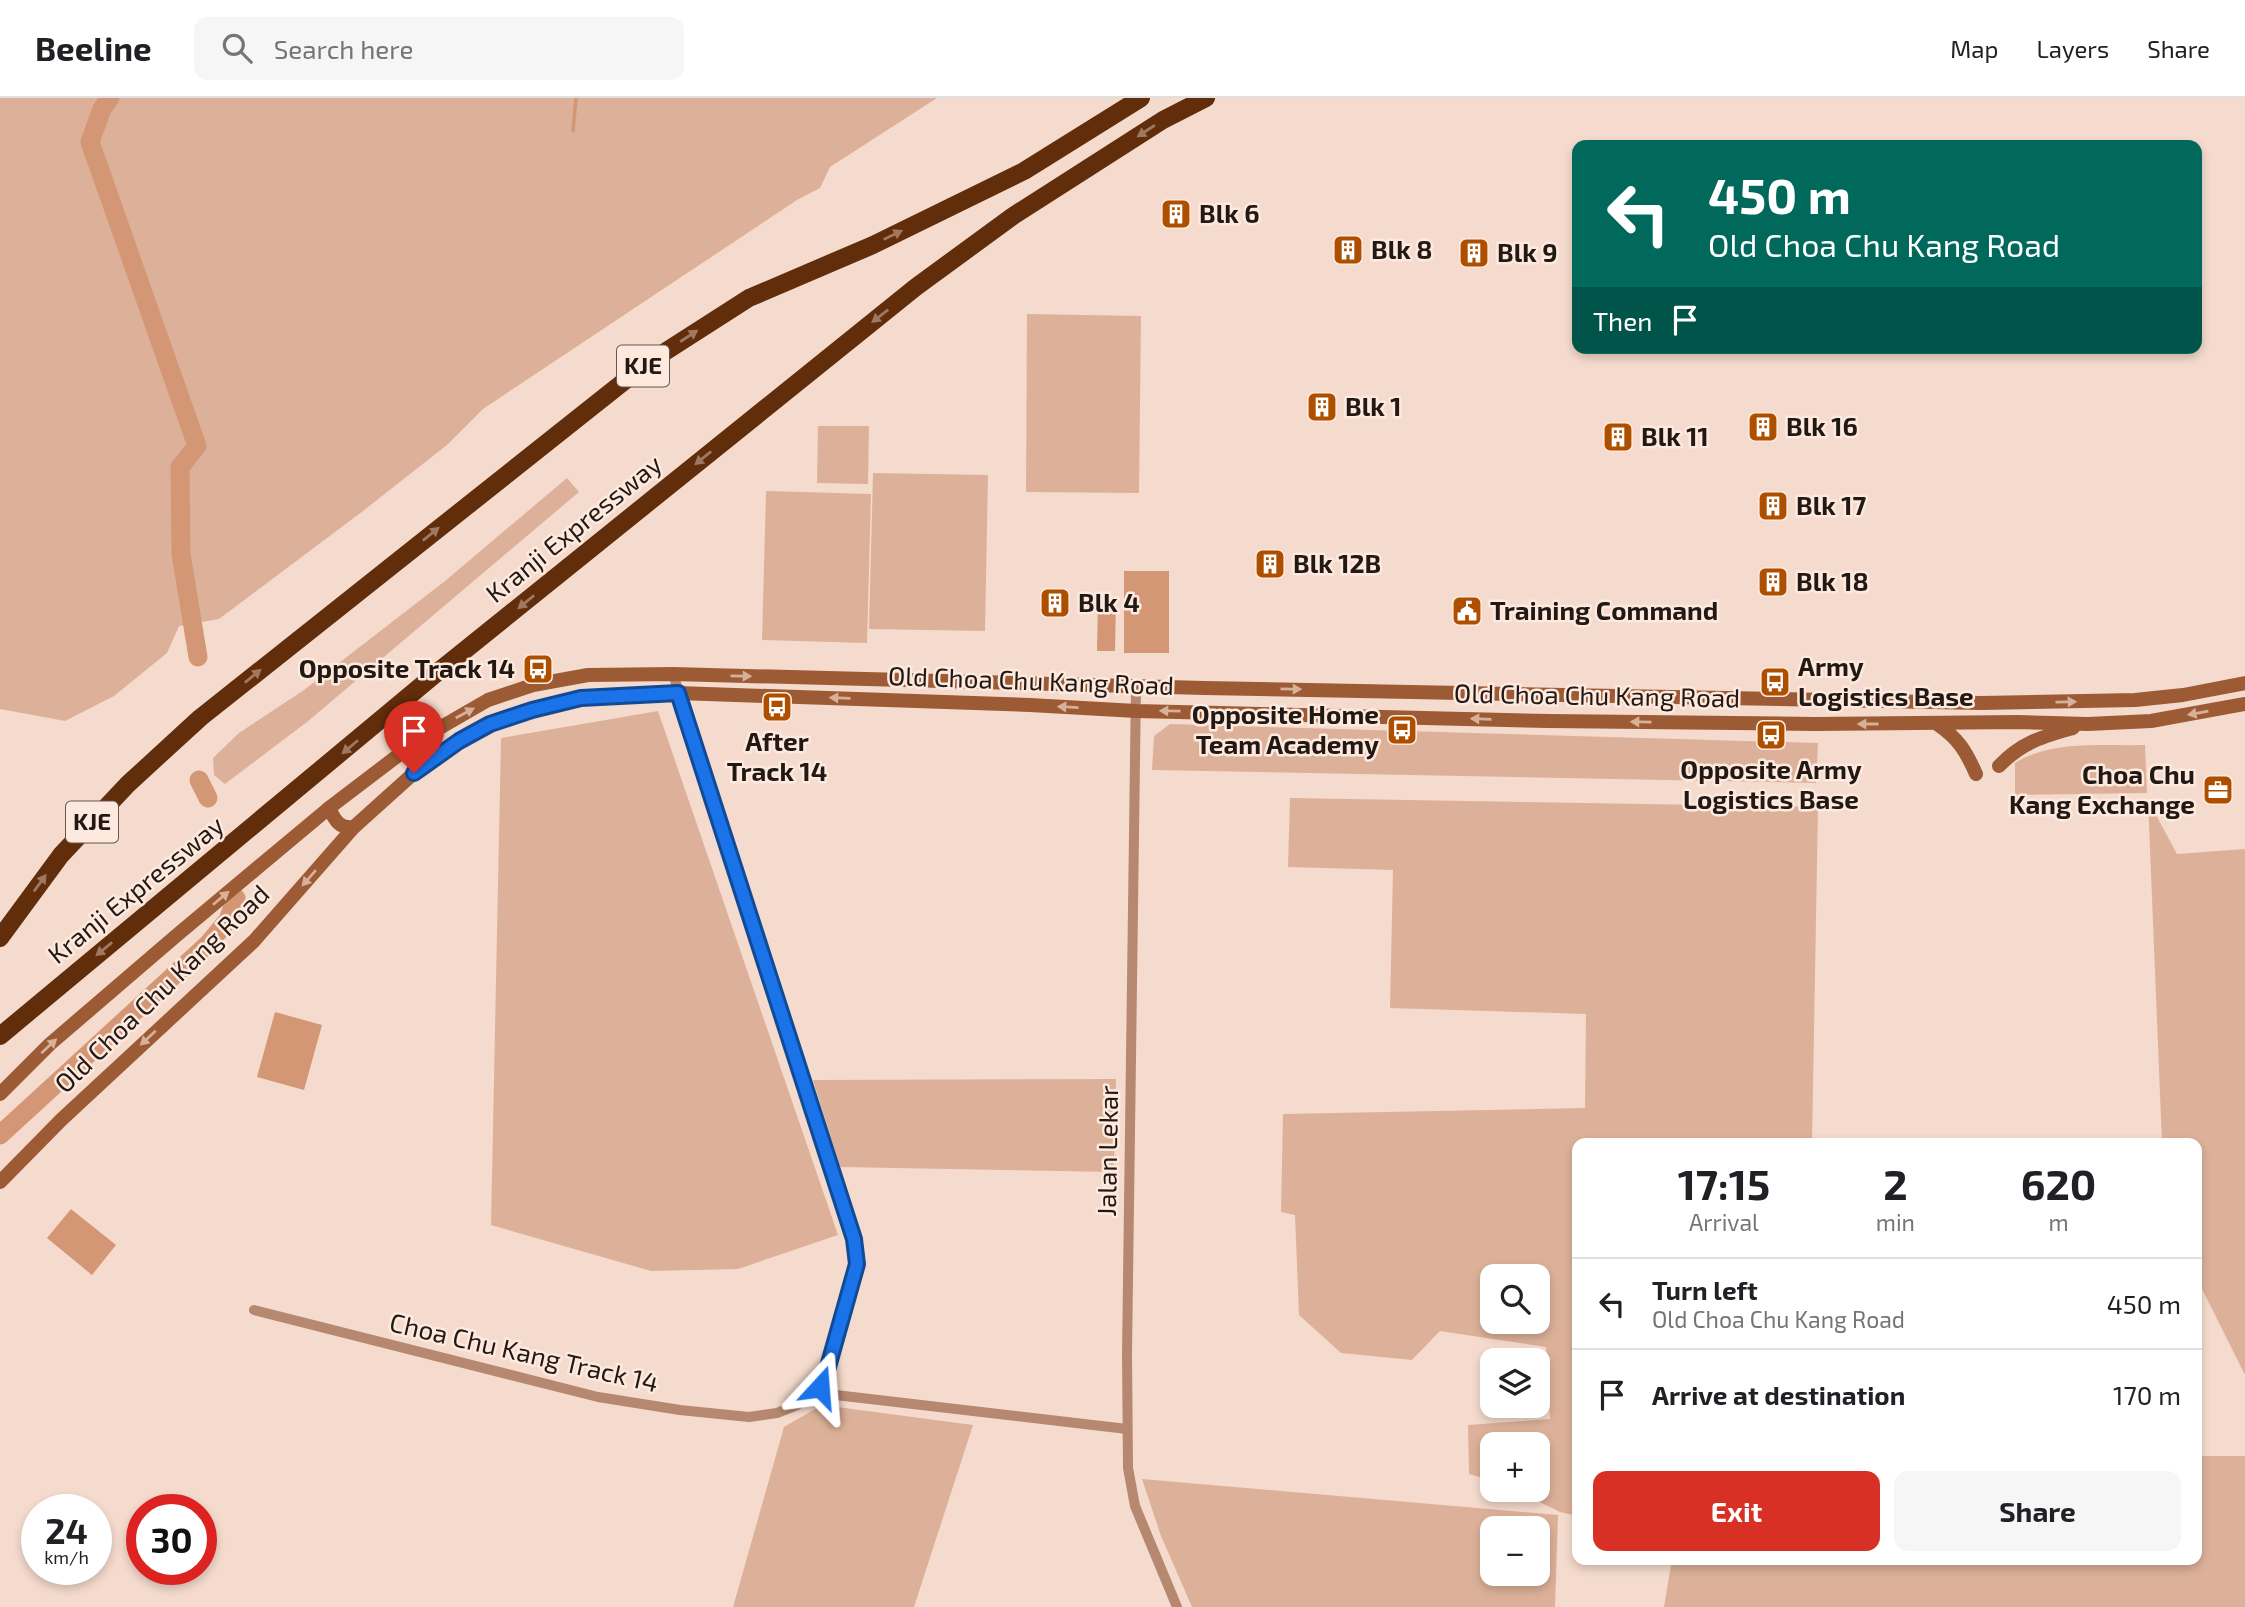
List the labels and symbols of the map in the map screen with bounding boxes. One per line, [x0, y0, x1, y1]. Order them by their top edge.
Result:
one-way arrow [1137, 125, 1156, 138]
building icon: Blk 6 [1159, 197, 1193, 231]
place label: Blk 6 [1199, 197, 1260, 228]
one-way arrow [883, 230, 903, 241]
building icon: Blk 8 [1331, 233, 1365, 267]
place label: Blk 8 [1371, 233, 1432, 264]
building icon: Blk 9 [1457, 236, 1491, 270]
place label: Blk 9 [1497, 236, 1558, 267]
one-way arrow [871, 308, 889, 323]
one-way arrow [680, 329, 699, 342]
road number: KJE [617, 345, 669, 386]
building icon: Blk 1 [1305, 390, 1339, 424]
place label: Blk 1 [1345, 390, 1401, 421]
building icon: Blk 16 [1746, 410, 1780, 444]
place label: Blk 16 [1786, 410, 1858, 441]
building icon: Blk 11 [1601, 420, 1635, 454]
place label: Blk 11 [1641, 420, 1709, 451]
street label: Kranji Expressway [479, 447, 667, 608]
one-way arrow [694, 451, 712, 466]
building icon: Blk 17 [1756, 489, 1790, 523]
place label: Blk 17 [1796, 489, 1866, 520]
one-way arrow [423, 527, 440, 542]
building icon: Blk 12B [1253, 547, 1287, 581]
place label: Blk 12B [1293, 547, 1381, 578]
building icon: Blk 18 [1756, 565, 1790, 599]
place label: Blk 18 [1796, 565, 1869, 596]
building icon: Blk 4 [1038, 586, 1072, 620]
place label: Blk 4 [1078, 586, 1140, 617]
one-way arrow [517, 594, 535, 608]
public building icon: Training Command [1450, 594, 1484, 628]
place label: Training Command [1490, 594, 1718, 625]
place label: Army Logistics Base [1798, 650, 1974, 711]
place label: Opposite Track 14 [299, 652, 515, 683]
bus stop icon: Opposite Track 14 [521, 652, 555, 686]
street label: Old Choa Chu Kang Road [888, 659, 1175, 700]
bus stop icon: Army Logistics Base [1758, 665, 1792, 699]
one-way arrow [245, 669, 262, 684]
one-way arrow [730, 670, 752, 681]
street label: Old Choa Chu Kang Road [1454, 677, 1740, 712]
one-way arrow [1280, 683, 1302, 695]
bus stop icon: After Track 14 [760, 690, 794, 724]
one-way arrow [829, 693, 851, 704]
one-way arrow [2055, 696, 2077, 708]
place label: Opposite Home Team Academy [1192, 698, 1379, 760]
pin [384, 701, 444, 773]
one-way arrow [1056, 701, 1078, 712]
one-way arrow [1159, 706, 1181, 717]
one-way arrow [455, 707, 475, 719]
one-way arrow [2187, 708, 2209, 719]
bus stop icon: Opposite Home Team Academy [1385, 713, 1419, 747]
one-way arrow [1470, 713, 1492, 725]
one-way arrow [1630, 716, 1652, 728]
bus stop icon: Opposite Army Logistics Base [1754, 718, 1788, 752]
one-way arrow [1857, 718, 1879, 730]
place label: After Track 14 [727, 725, 827, 786]
one-way arrow [341, 739, 358, 754]
place label: Opposite Army Logistics Base [1680, 753, 1862, 814]
place label: Choa Chu Kang Exchange [2009, 758, 2195, 819]
office icon: Choa Chu Kang Exchange [2201, 773, 2235, 807]
road number: KJE [66, 802, 118, 842]
street label: Kranji Expressway [41, 808, 229, 969]
one-way arrow [301, 869, 317, 887]
one-way arrow [33, 874, 47, 892]
street label: Old Choa Chu Kang Road [47, 877, 275, 1098]
one-way arrow [213, 891, 230, 906]
one-way arrow [96, 942, 114, 957]
one-way arrow [140, 1030, 157, 1046]
one-way arrow [40, 1039, 57, 1055]
street label: Jalan Lekar [1090, 1085, 1123, 1217]
street label: Choa Chu Kang Track 14 [387, 1306, 662, 1398]
position arrow [783, 1350, 857, 1424]
speed limit sign: 30 [126, 1494, 217, 1585]

